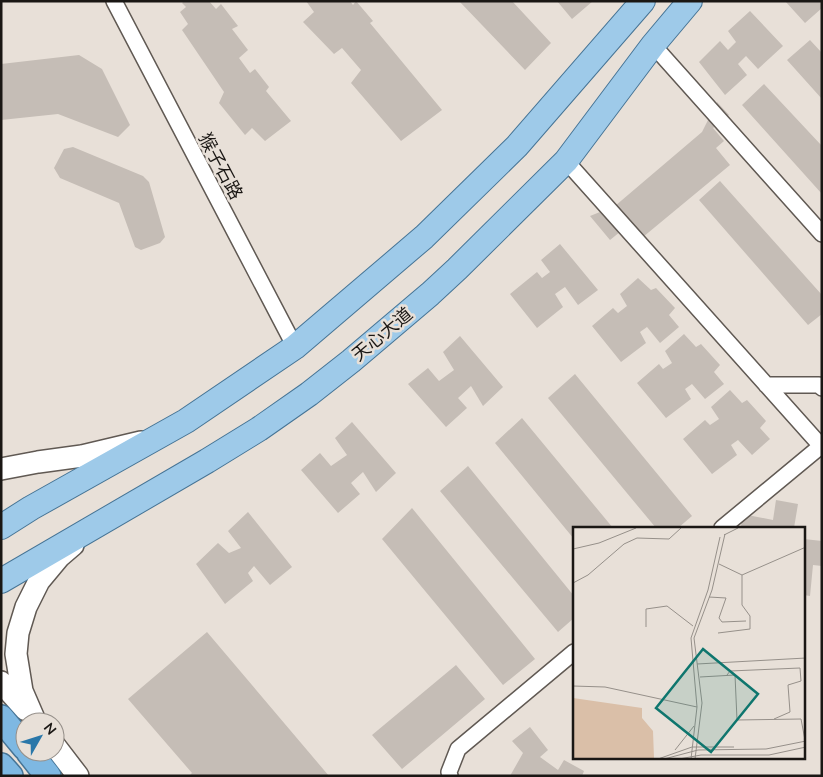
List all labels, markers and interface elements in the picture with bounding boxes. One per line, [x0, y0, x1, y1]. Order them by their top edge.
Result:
street label: 猴子石路 [194, 129, 248, 203]
street label: 天心大道 [347, 302, 417, 366]
inset map [573, 527, 806, 760]
north arrow [15, 712, 65, 762]
text: N [40, 719, 60, 739]

